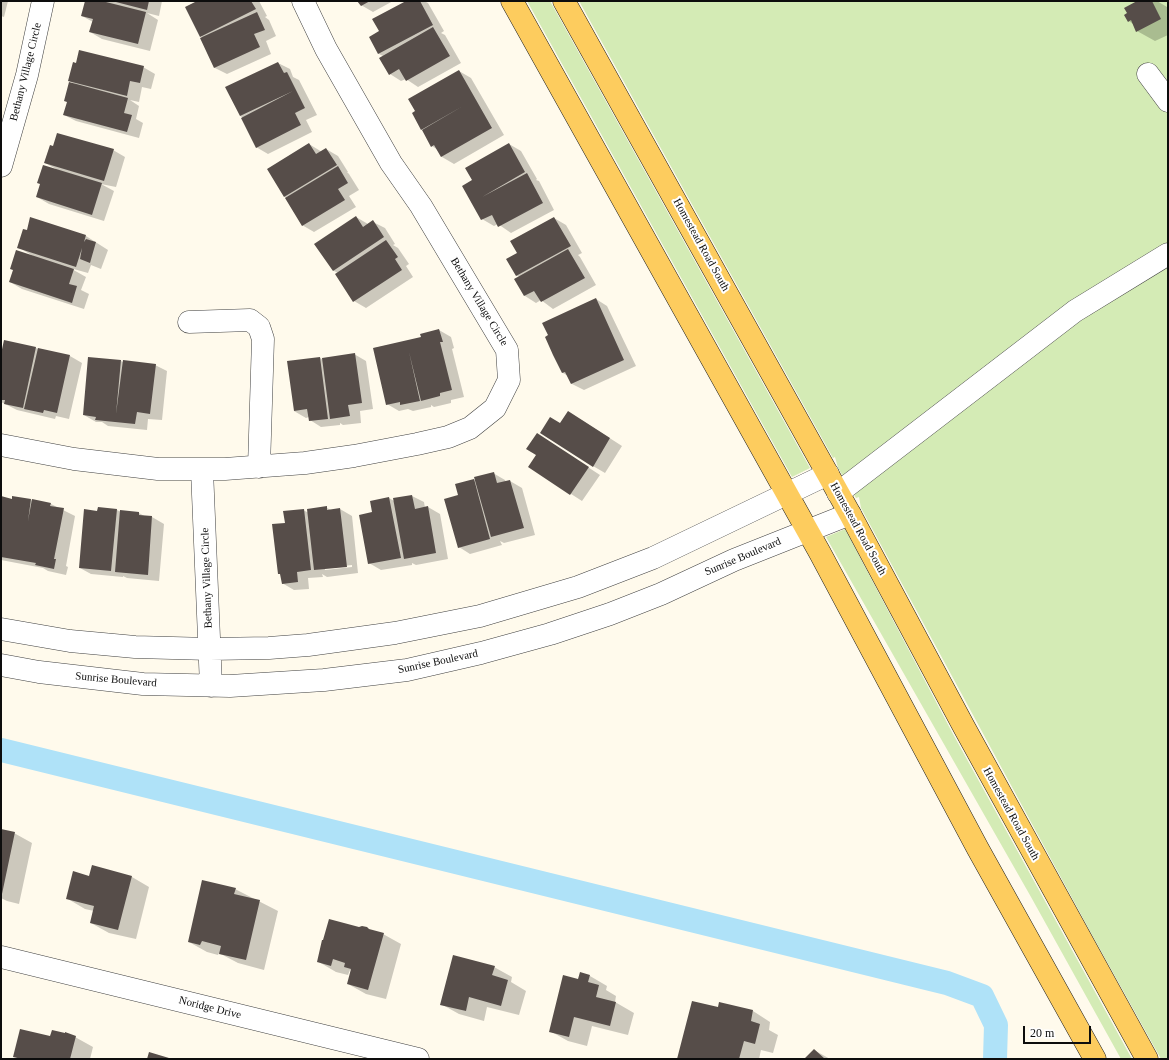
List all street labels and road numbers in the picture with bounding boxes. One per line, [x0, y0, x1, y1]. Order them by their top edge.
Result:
street label: Bethany Village Circle [7, 22, 45, 122]
street label: Homestead Road South [670, 196, 732, 294]
street label: Bethany Village Circle [447, 255, 511, 349]
street label: Homestead Road South [827, 480, 889, 578]
street label: Bethany Village Circle [199, 527, 215, 629]
street label: Sunrise Boulevard [703, 535, 783, 579]
street label: Sunrise Boulevard [397, 647, 479, 677]
street label: Sunrise Boulevard [75, 670, 157, 690]
street label: Homestead Road South [980, 765, 1042, 863]
street label: Noridge Drive [177, 994, 243, 1022]

